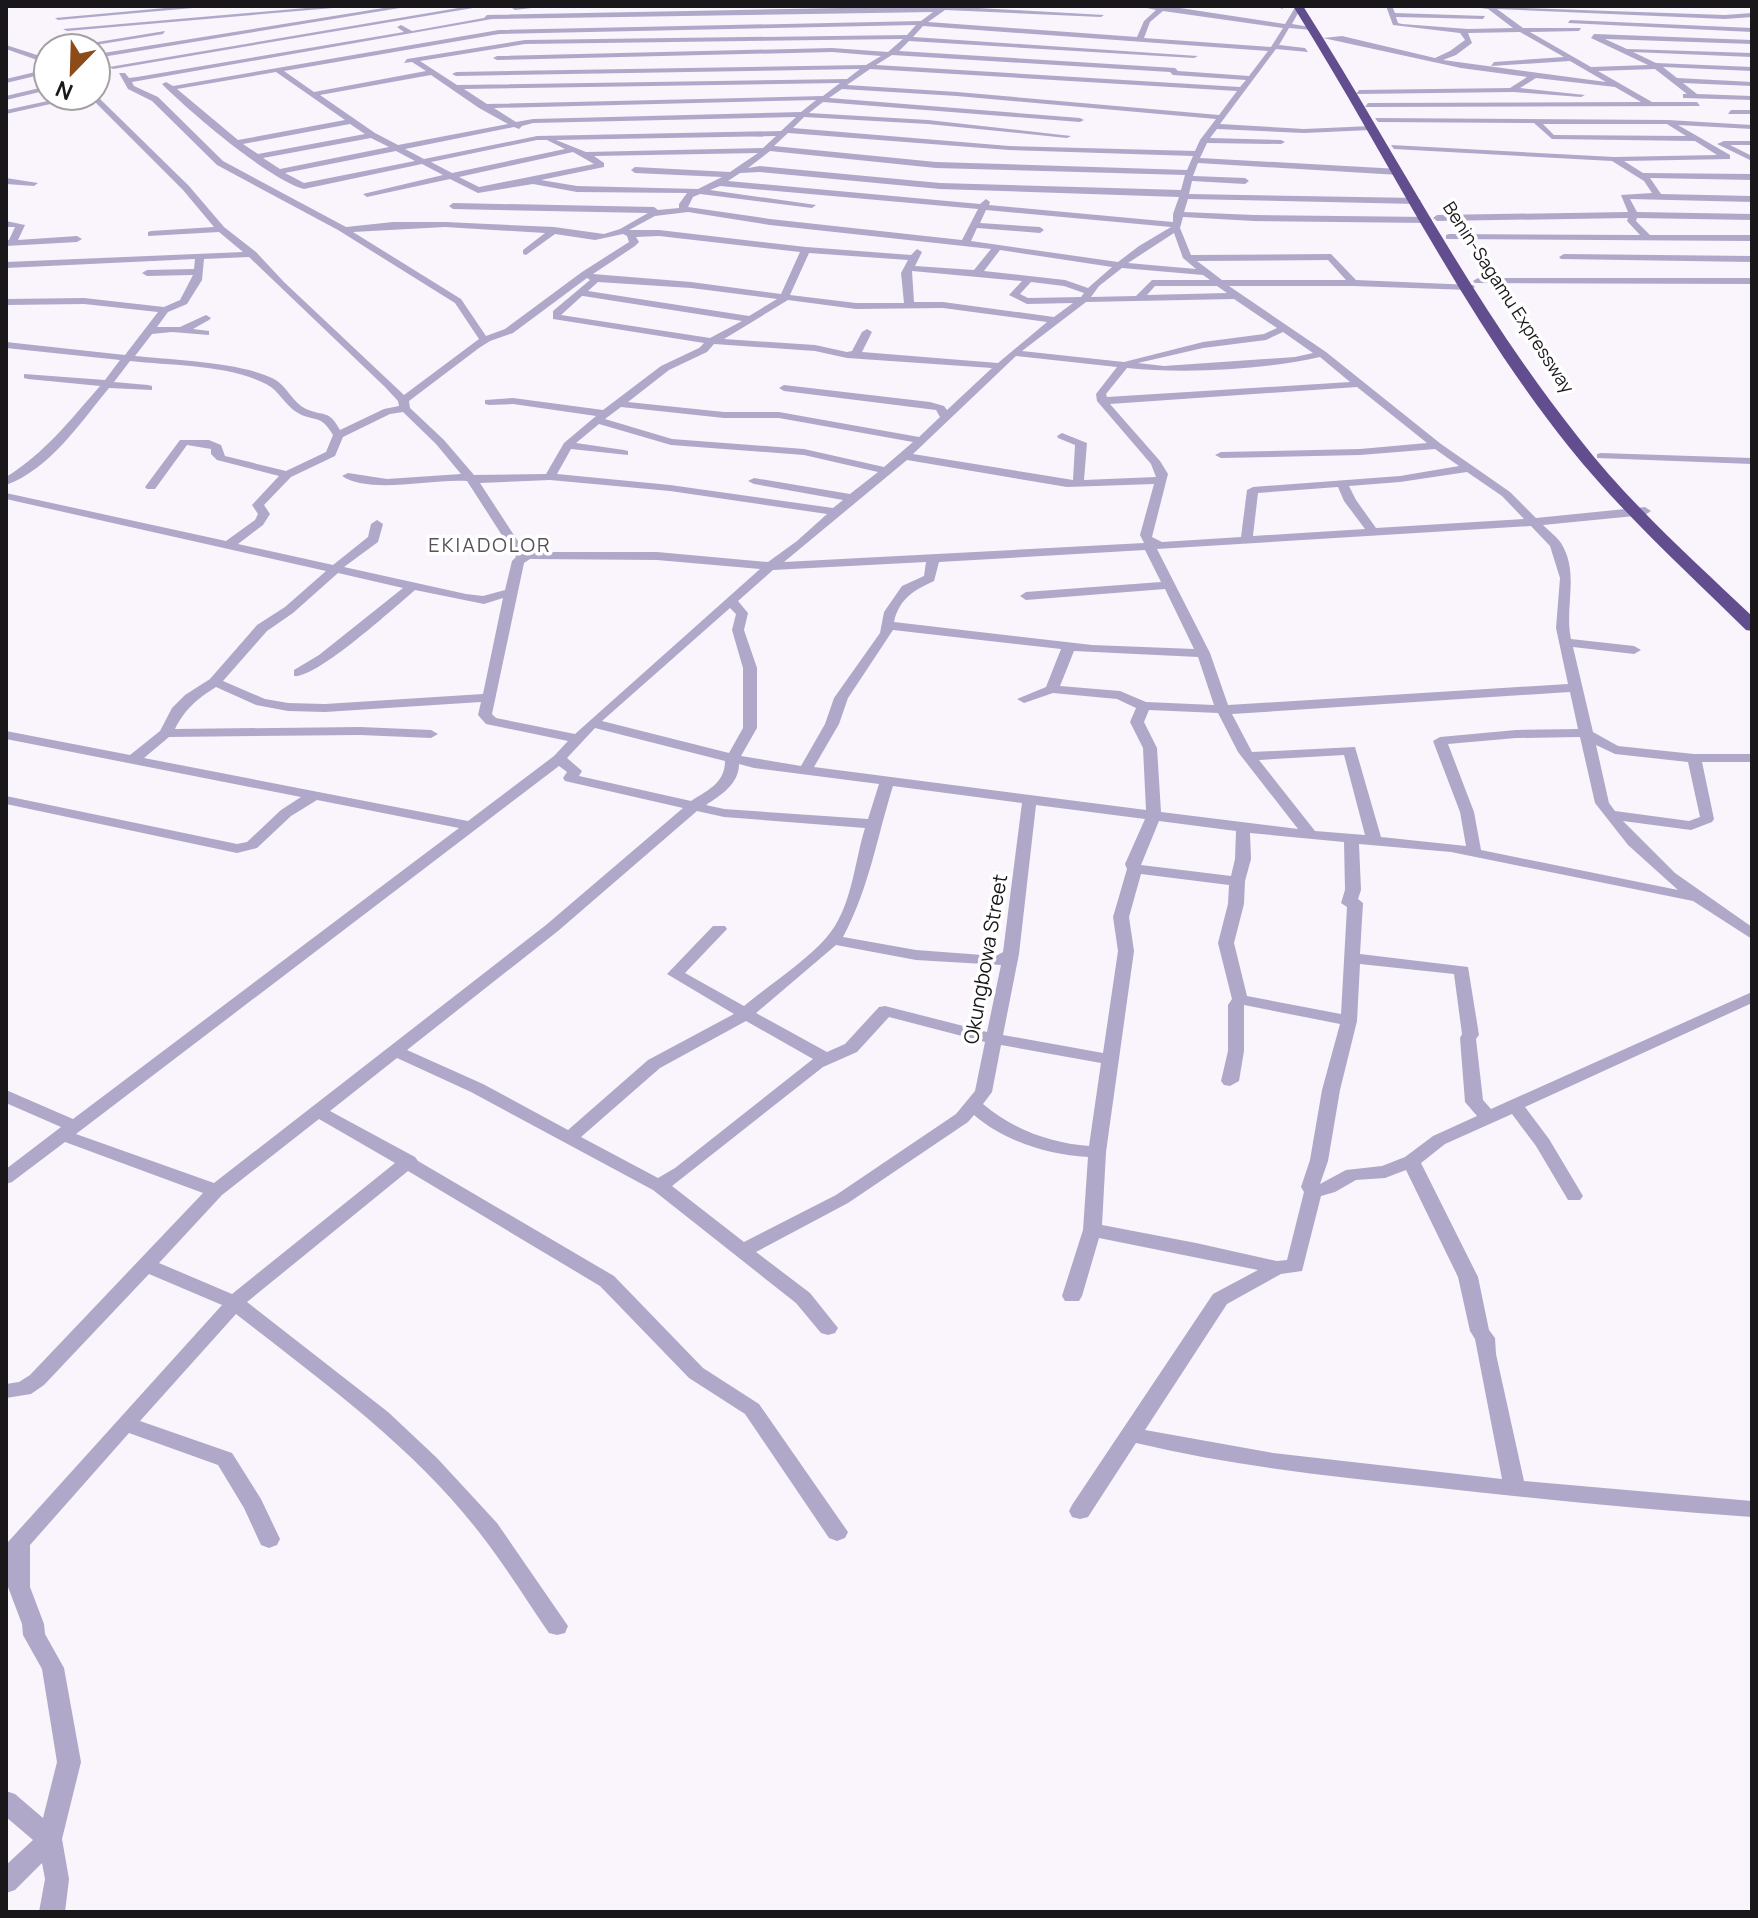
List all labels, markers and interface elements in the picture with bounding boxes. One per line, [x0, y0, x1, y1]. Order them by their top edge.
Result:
north arrow [32, 32, 112, 112]
text: N [51, 74, 77, 107]
street label: Benin-Sagamu Expressway [1438, 197, 1580, 398]
district label: EKIADOLOR [428, 531, 552, 558]
street label: Okungbowa Street [957, 872, 1013, 1046]

